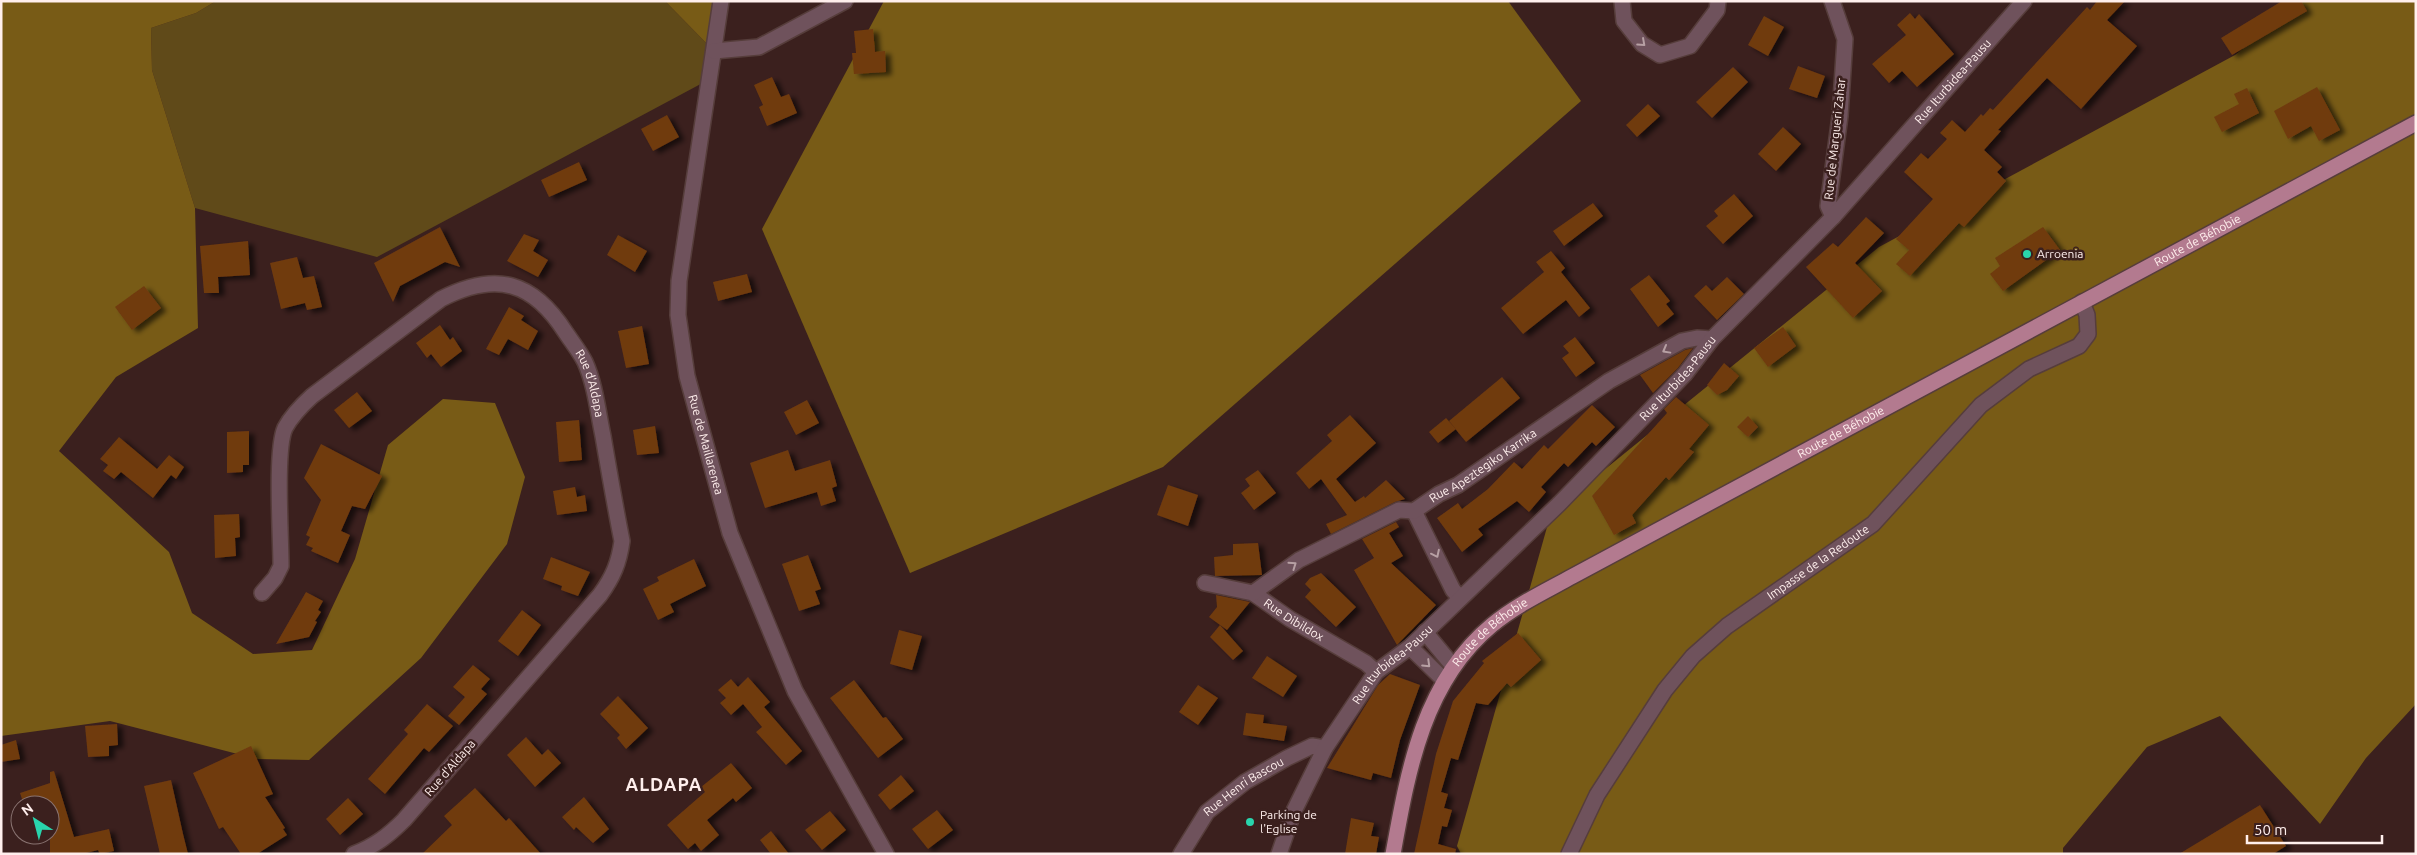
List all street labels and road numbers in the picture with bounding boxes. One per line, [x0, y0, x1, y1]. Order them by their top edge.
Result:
street label: Rue Iturbidea-Pausu [1912, 36, 1993, 126]
street label: Rue de Margueri Zahar [1822, 77, 1847, 200]
street label: Route de Béhobie [2152, 211, 2243, 269]
street label: Rue Iturbidea-Pausu [1637, 333, 1718, 423]
street label: Rue d'Aldapa [573, 347, 606, 418]
street label: Rue de Maillarenea [686, 393, 726, 496]
street label: Route de Béhobie [1795, 403, 1886, 460]
street label: Rue Apeztegiko Karrika [1427, 426, 1539, 505]
street label: Impasse de la Redoute [1764, 522, 1871, 602]
street label: Route de Béhobie [1449, 595, 1530, 668]
street label: Rue Dibildox [1262, 596, 1326, 643]
street label: Rue Iturbidea-Pausu [1349, 622, 1435, 706]
street label: Rue d'Aldapa [422, 737, 478, 798]
street label: Rue Henri Bascou [1201, 754, 1286, 818]

